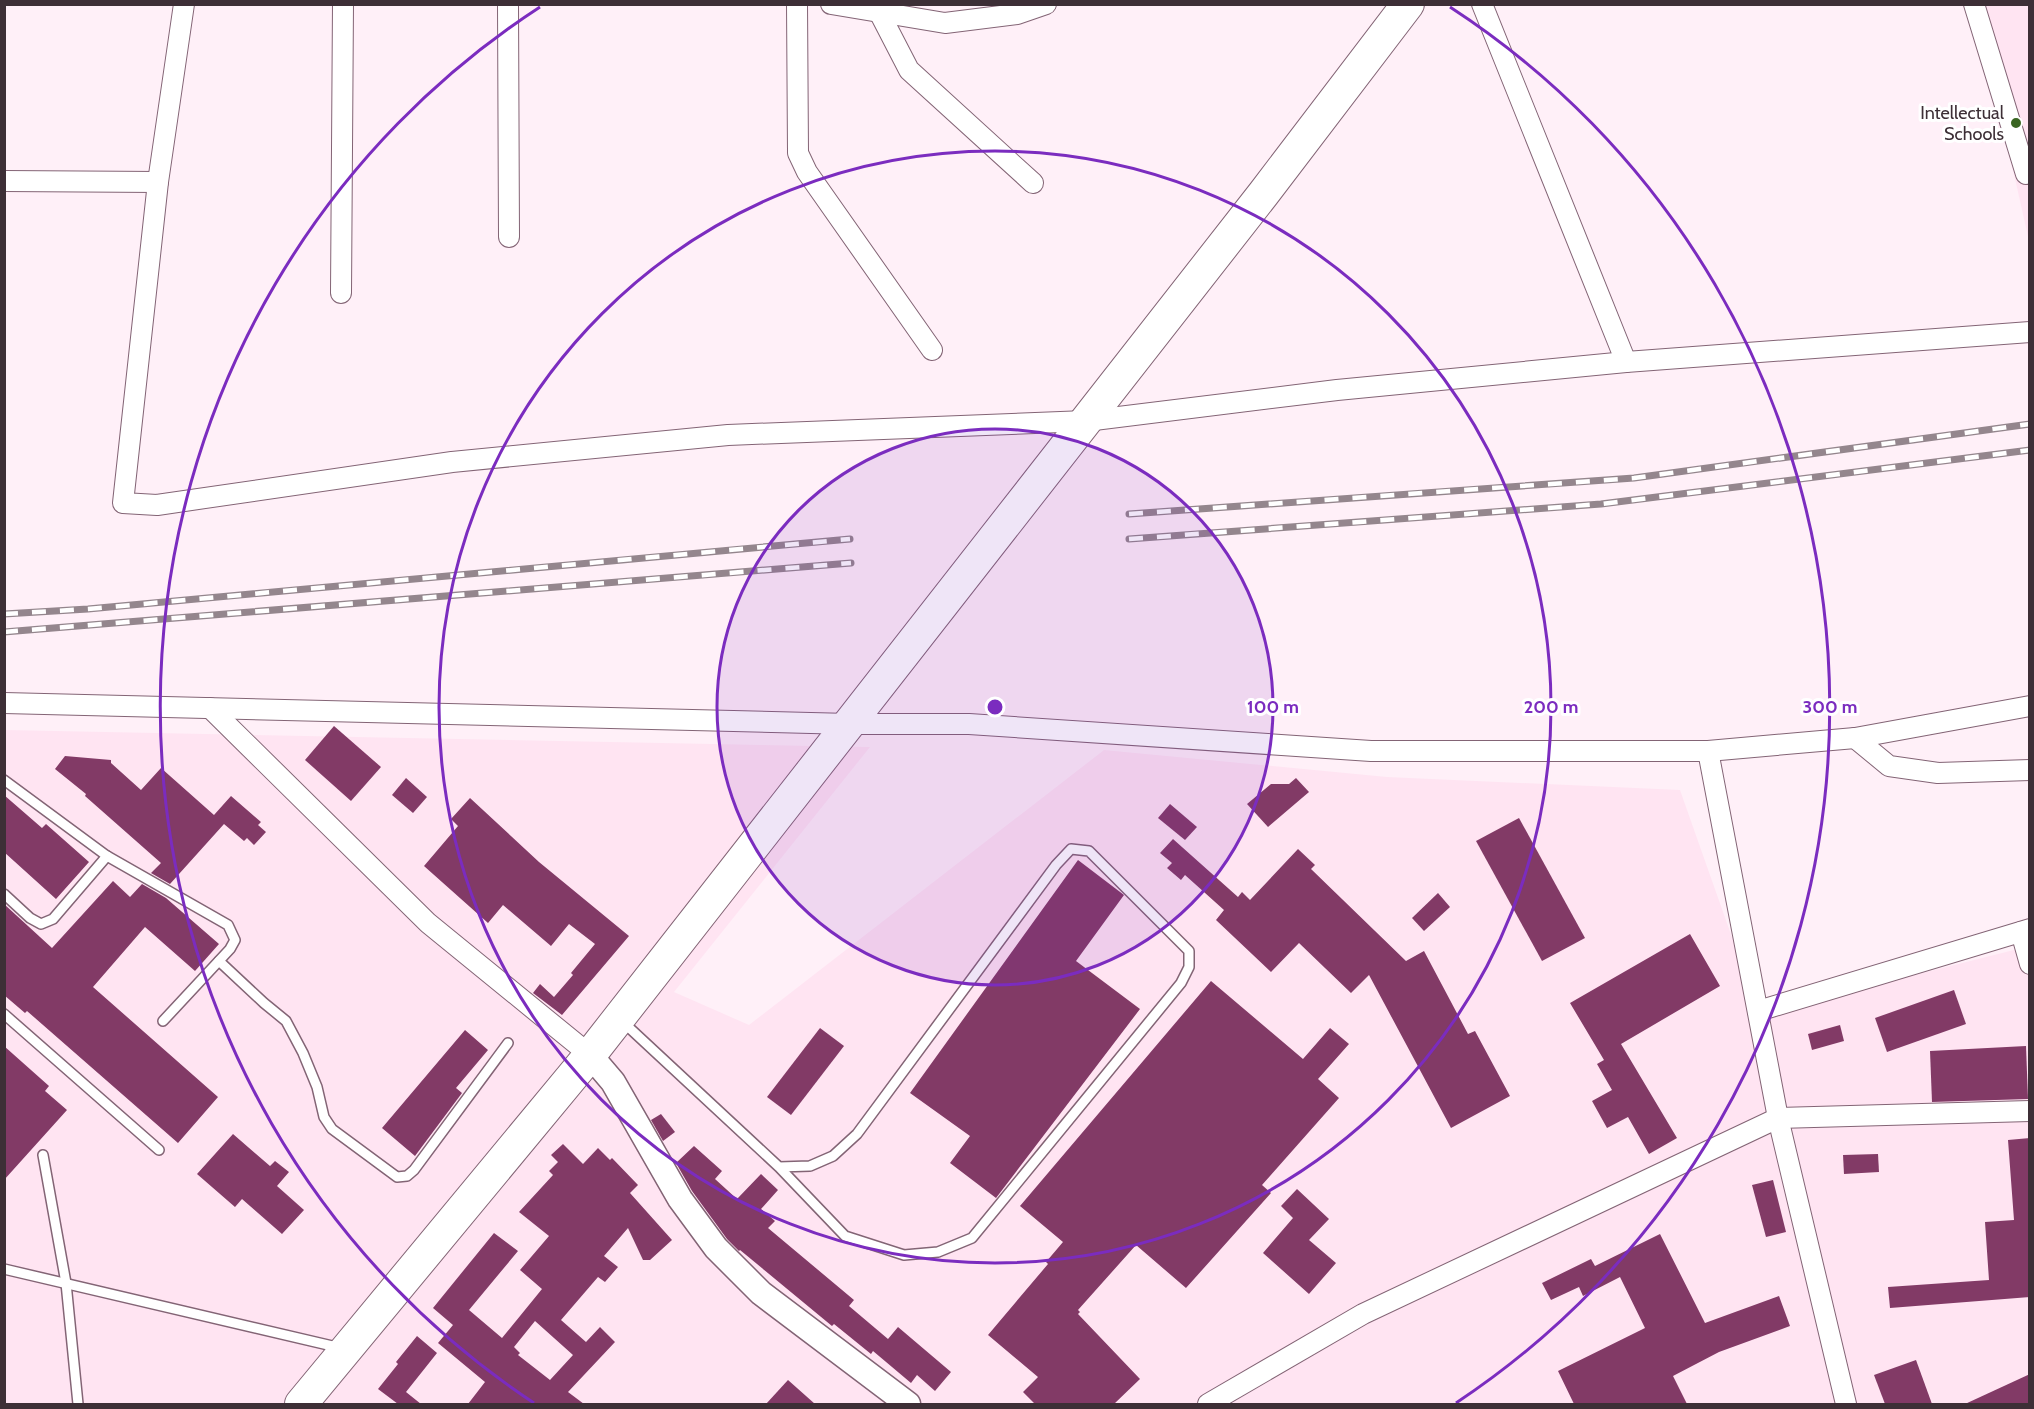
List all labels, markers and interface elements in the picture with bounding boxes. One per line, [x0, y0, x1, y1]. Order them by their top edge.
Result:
place label: Intellectual Schools [1920, 102, 2005, 145]
marker: Intellectual Schools [2009, 116, 2023, 130]
text: 100 m [1247, 696, 1299, 718]
text: 200 m [1524, 696, 1578, 718]
text: 300 m [1803, 696, 1857, 718]
centre of rings [985, 697, 1005, 717]

